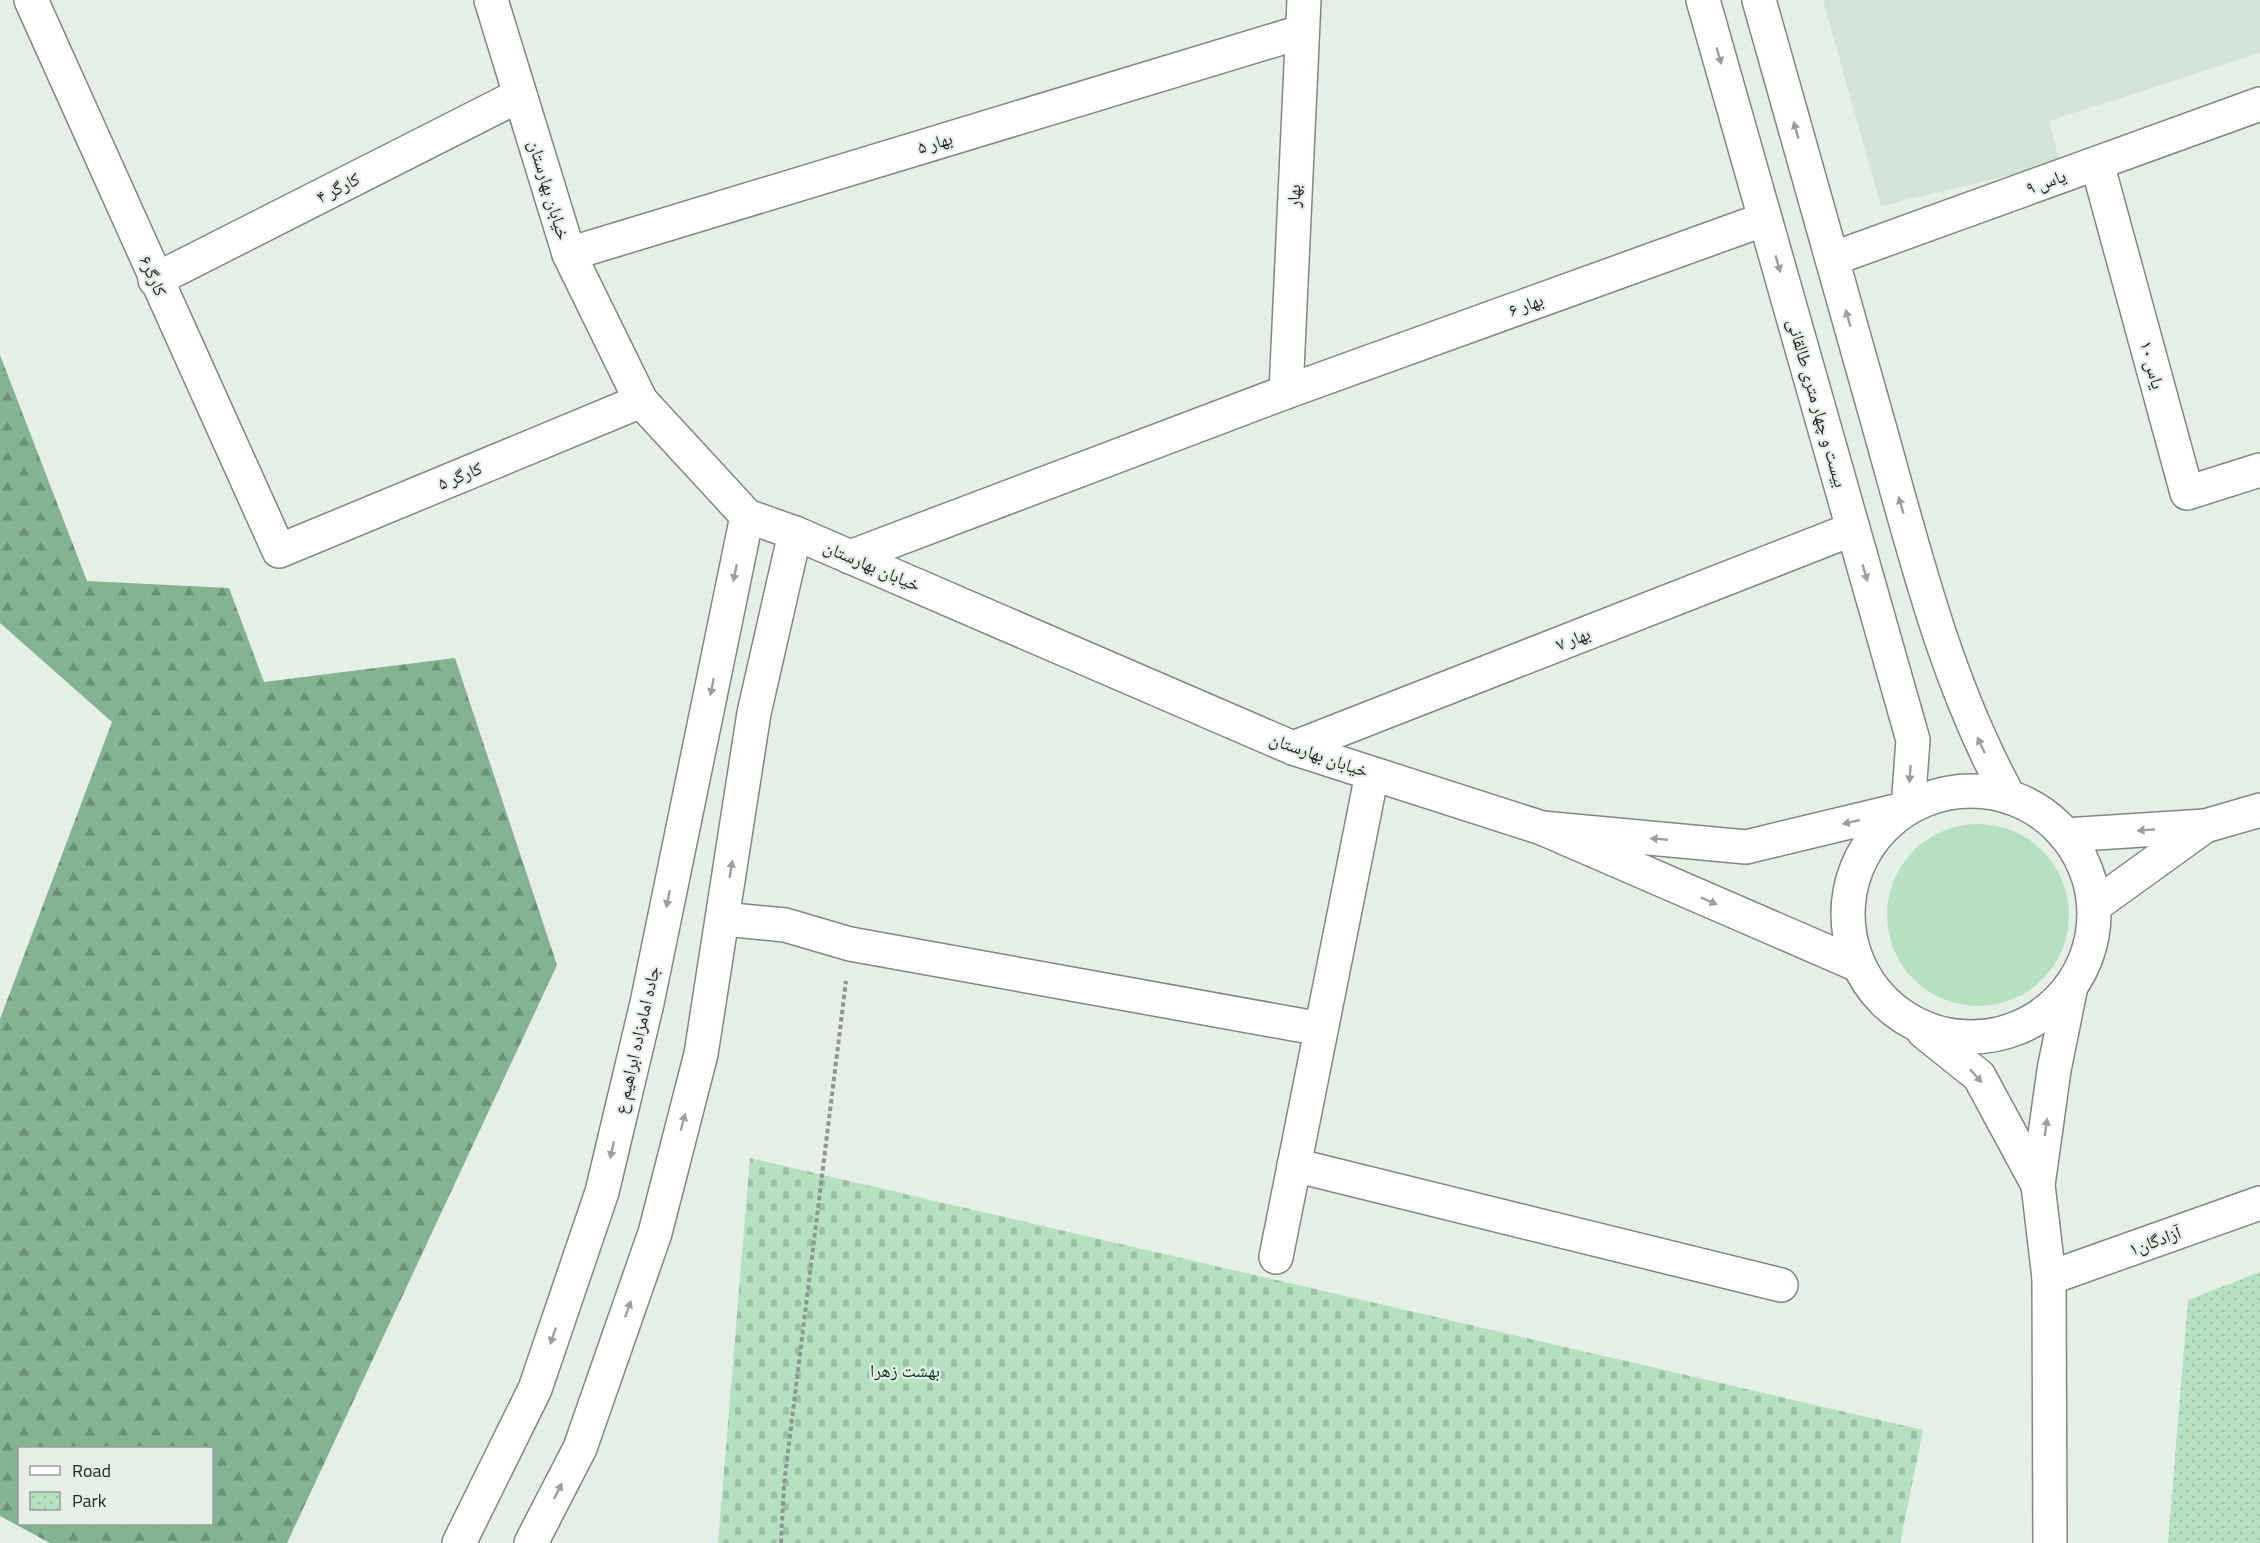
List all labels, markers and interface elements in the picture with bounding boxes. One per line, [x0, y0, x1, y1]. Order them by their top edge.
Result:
one-way arrow [1715, 47, 1725, 65]
one-way arrow [1791, 121, 1800, 139]
street label: بهار ۵ [914, 124, 956, 161]
street label: خیابان بهارستان [521, 137, 577, 243]
street label: یاس ۹ [2022, 162, 2070, 201]
street label: کارگر ۴ [311, 165, 365, 210]
street label: بهار [1280, 184, 1307, 209]
street label: کارگر۶ [133, 251, 175, 301]
one-way arrow [1774, 255, 1783, 273]
street label: بهار ۶ [1505, 286, 1547, 323]
one-way arrow [1843, 309, 1853, 327]
street label: بیست و چهار متری طالقانی [1780, 315, 1854, 490]
street label: یاس ۱۰ [2133, 338, 2172, 392]
street label: کارگر ۵ [434, 454, 487, 497]
one-way arrow [1896, 496, 1905, 514]
street label: خیابان بهارستان [819, 533, 925, 598]
one-way arrow [730, 564, 739, 583]
one-way arrow [1861, 564, 1871, 582]
street label: بهار ۷ [1551, 620, 1594, 657]
one-way arrow [707, 678, 716, 697]
street label: خیابان بهارستان [1266, 725, 1372, 784]
one-way arrow [1977, 737, 1986, 754]
one-way arrow [1906, 764, 1915, 783]
one-way arrow [1842, 817, 1860, 827]
one-way arrow [2137, 825, 2156, 835]
one-way arrow [1650, 834, 1669, 844]
one-way arrow [727, 859, 736, 878]
one-way arrow [663, 889, 673, 908]
one-way arrow [1701, 896, 1718, 905]
street label: جاده امامزاده ابراهیم ع [606, 963, 667, 1117]
one-way arrow [1969, 1068, 1983, 1083]
one-way arrow [679, 1113, 688, 1131]
one-way arrow [2042, 1118, 2051, 1137]
one-way arrow [606, 1141, 616, 1160]
street label: آزادگان۱ [2125, 1219, 2185, 1262]
one-way arrow [624, 1300, 634, 1318]
one-way arrow [548, 1327, 558, 1345]
park label: بهشت زهرا [870, 1357, 940, 1384]
legend [18, 1447, 213, 1525]
text: Road [72, 1457, 111, 1484]
one-way arrow [553, 1482, 563, 1499]
text: Park [72, 1487, 107, 1514]

